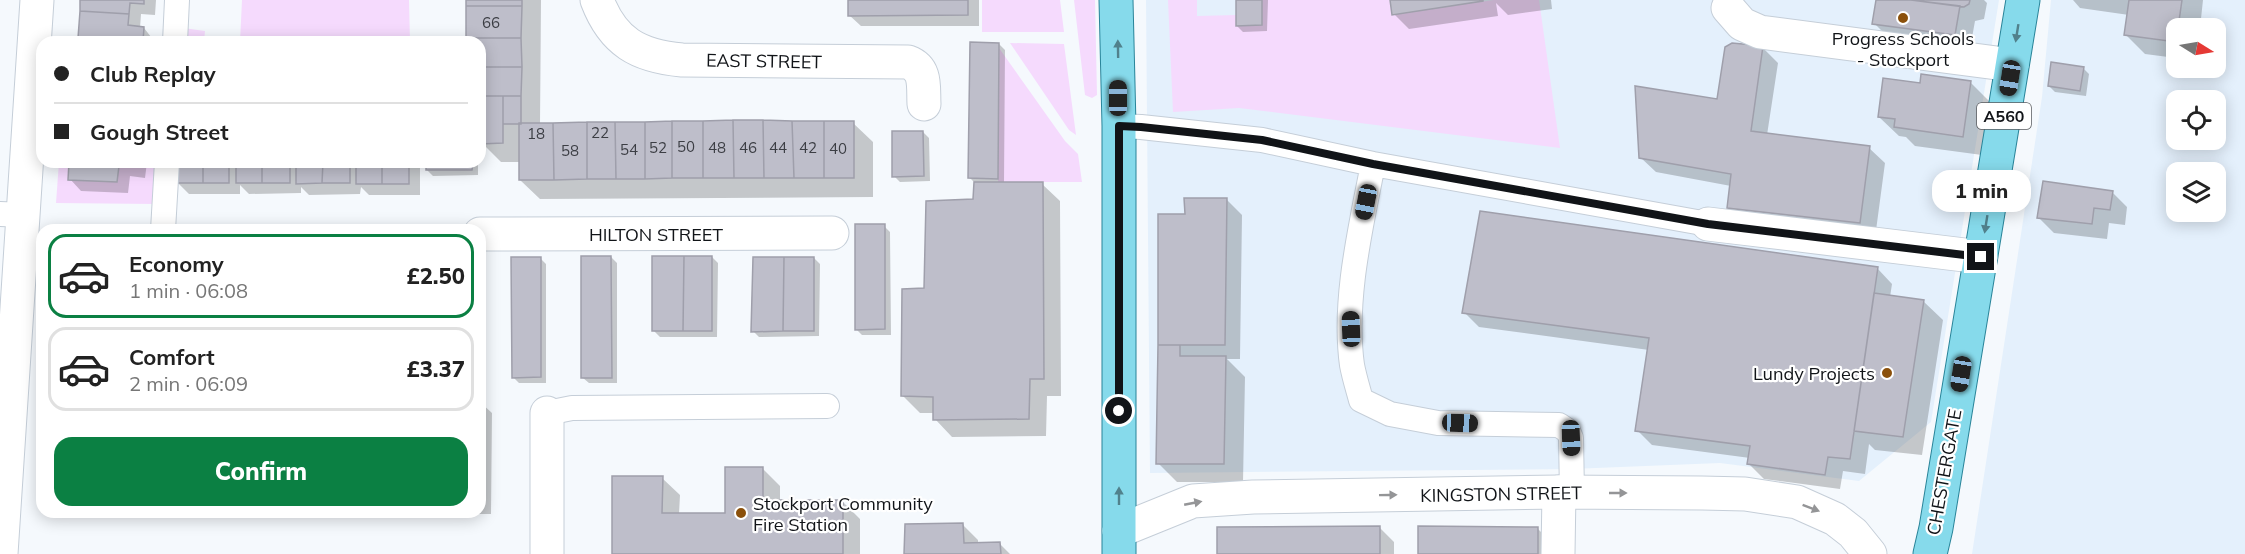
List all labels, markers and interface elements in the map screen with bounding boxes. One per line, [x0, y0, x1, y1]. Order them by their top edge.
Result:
marker: Progress Schools - Stockport [1896, 11, 1910, 25]
house number: 66 [482, 13, 500, 32]
north arrow [2166, 18, 2226, 78]
map controls [2166, 18, 2226, 222]
one-way arrow [2012, 23, 2021, 42]
place label: Progress Schools - Stockport [1832, 27, 1974, 71]
one-way arrow [1113, 39, 1122, 58]
street label: EAST STREET [706, 48, 822, 74]
car [1998, 59, 2022, 97]
text: Club Replay [90, 60, 216, 88]
car [1109, 80, 1127, 116]
button: locate [2166, 90, 2226, 150]
road number: A560 [1977, 103, 2031, 129]
text: Gough Street [90, 118, 229, 146]
house number: 22 [591, 123, 609, 142]
house number: 18 [527, 124, 545, 143]
house number: 50 [677, 137, 695, 156]
house number: 52 [649, 138, 667, 157]
house number: 48 [708, 138, 726, 157]
house number: 46 [739, 138, 757, 157]
house number: 44 [769, 138, 787, 157]
house number: 42 [799, 138, 817, 157]
house number: 40 [829, 139, 847, 158]
house number: 54 [620, 140, 638, 159]
house number: 58 [561, 141, 579, 160]
button: layers [2166, 162, 2226, 222]
callout: 1 min [1932, 170, 2030, 212]
text: 1 min [1955, 178, 2008, 203]
car [1354, 183, 1378, 221]
one-way arrow [1982, 215, 1991, 234]
street label: HILTON STREET [589, 223, 723, 246]
route end [1967, 243, 1994, 270]
icon: car [57, 249, 111, 303]
text: Economy [129, 250, 224, 278]
text: £2.50 [406, 262, 465, 290]
text: 1 min · 06:08 [129, 278, 248, 303]
car [1341, 311, 1361, 347]
icon: car [57, 342, 111, 396]
text: Comfort [129, 343, 215, 371]
text: £3.37 [406, 355, 465, 383]
car [1949, 355, 1973, 393]
place label: Lundy Projects [1753, 362, 1875, 385]
marker: Lundy Projects [1880, 366, 1894, 380]
text: 2 min · 06:09 [129, 371, 248, 396]
route start [1105, 397, 1132, 424]
street label: CHESTERGATE [1922, 407, 1966, 537]
car [1442, 413, 1478, 433]
car [1561, 420, 1581, 456]
button: Confirm [54, 437, 468, 506]
street label: KINGSTON STREET [1420, 481, 1582, 507]
one-way arrow [1114, 486, 1124, 505]
one-way arrow [1608, 488, 1627, 498]
one-way arrow [1378, 491, 1397, 500]
place label: Stockport Community Fire Station [753, 492, 933, 536]
one-way arrow [1184, 498, 1203, 507]
one-way arrow [1802, 504, 1820, 513]
marker: Stockport Community Fire Station [734, 506, 748, 520]

